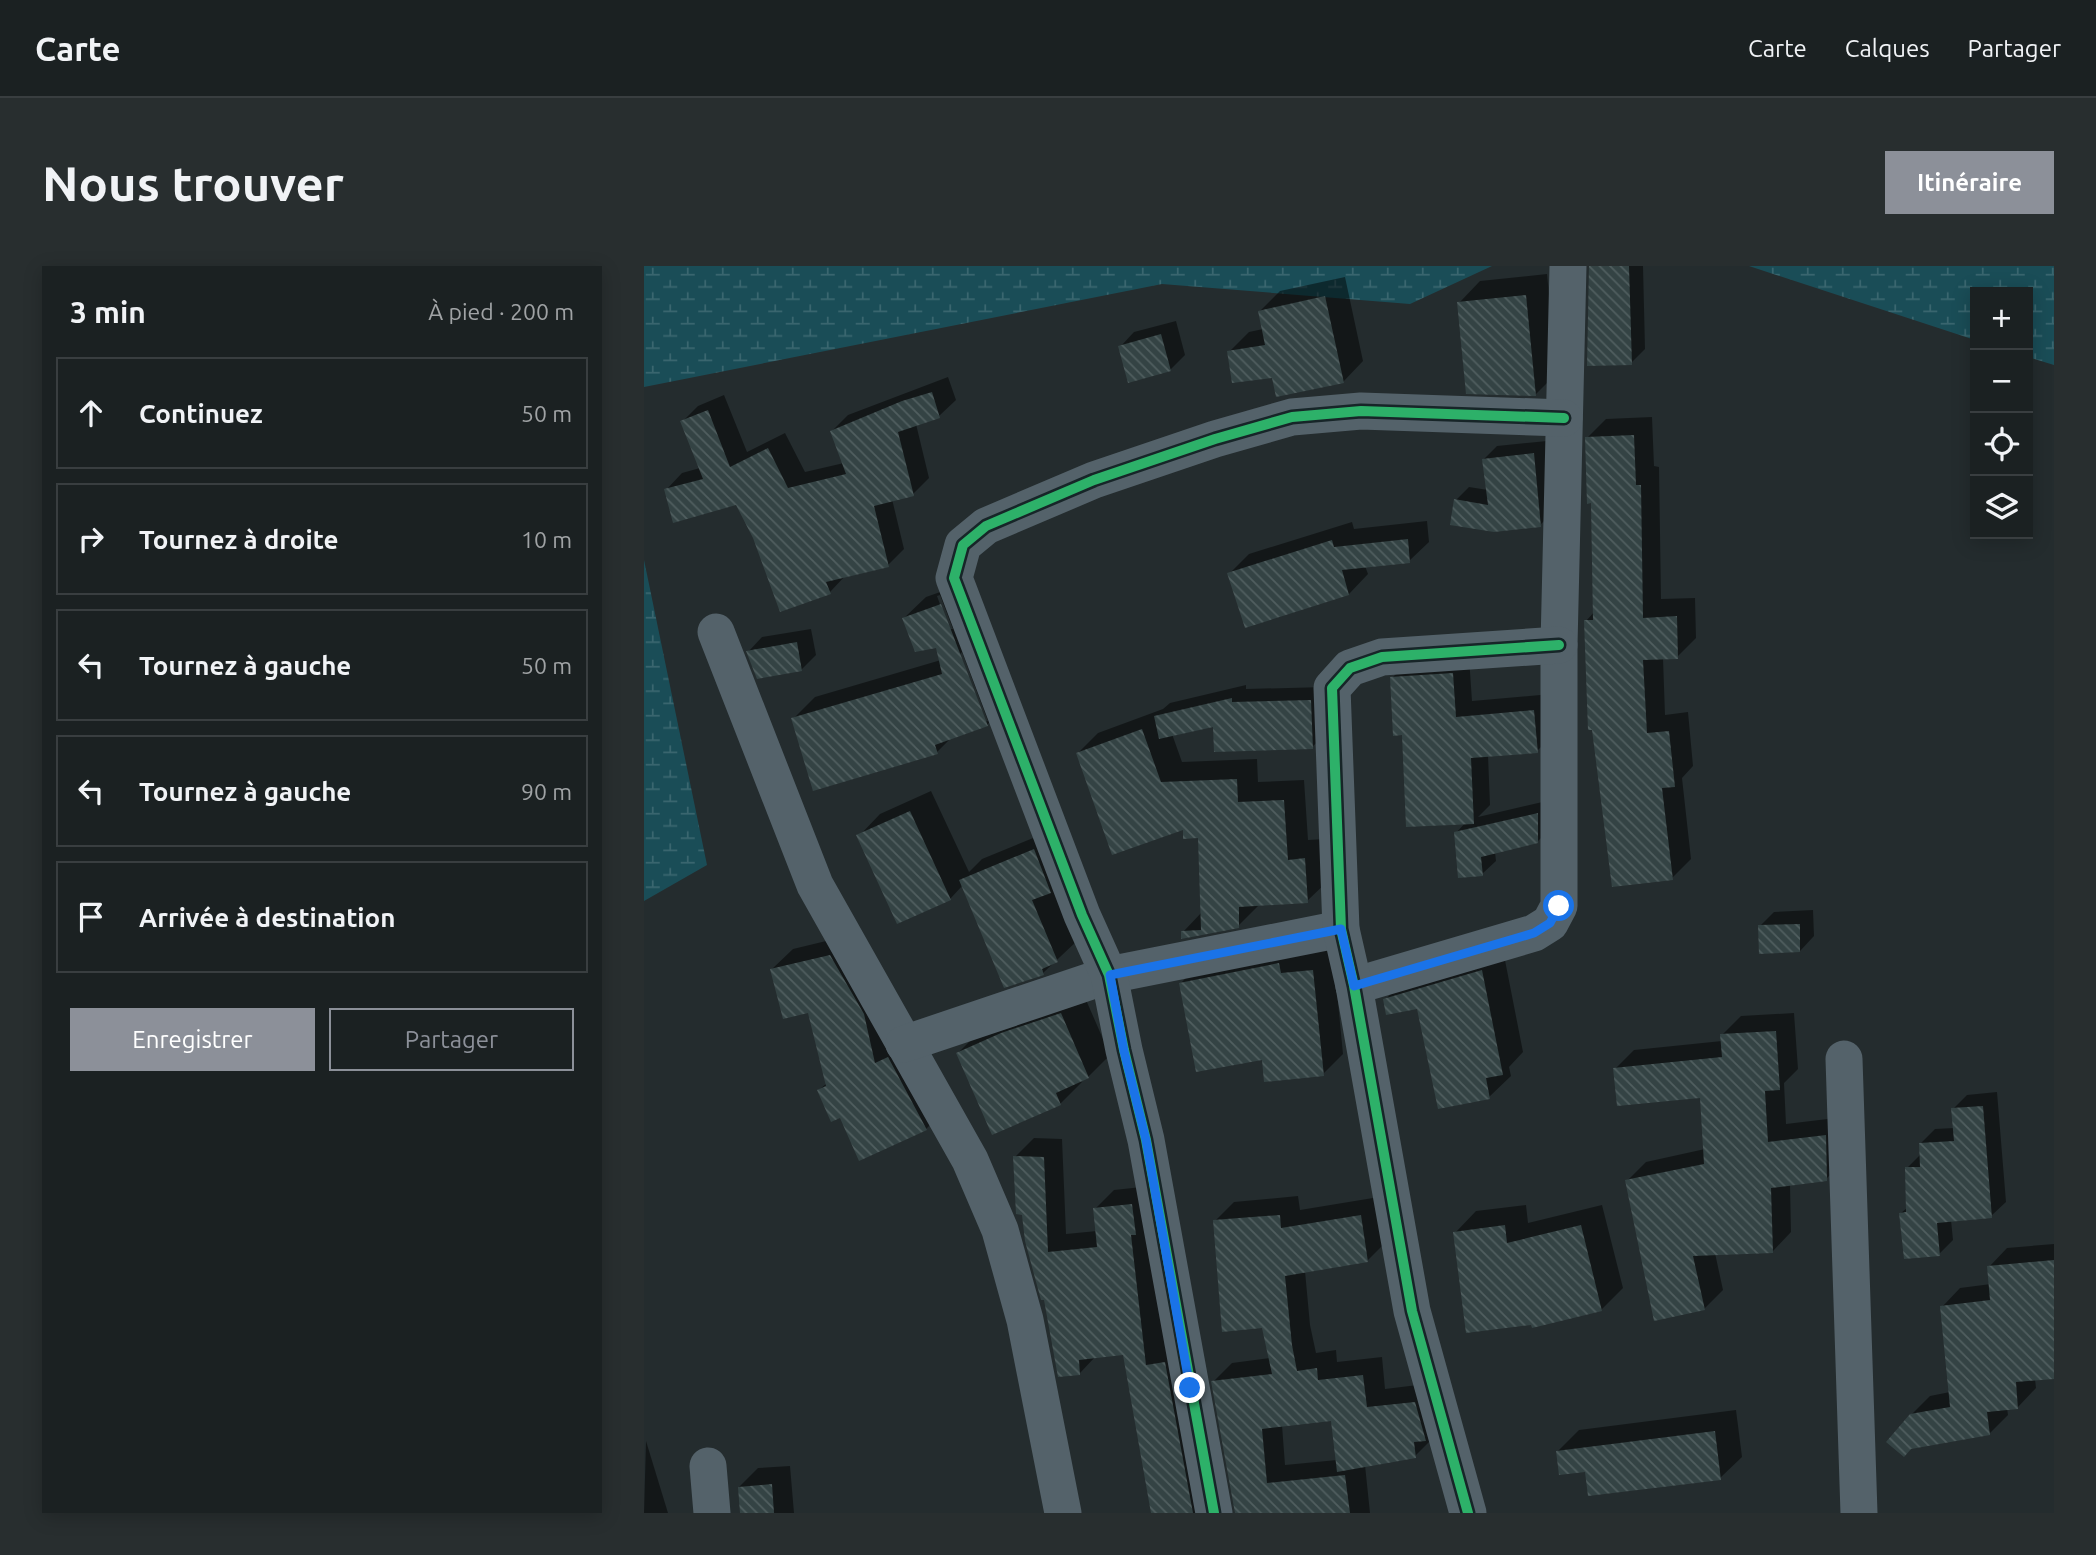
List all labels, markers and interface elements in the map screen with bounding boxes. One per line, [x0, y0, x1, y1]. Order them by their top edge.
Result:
text: Carte [35, 30, 121, 67]
text: Carte [1748, 35, 1807, 62]
text: Calques [1845, 35, 1930, 62]
text: Partager [1968, 35, 2061, 62]
button: Itinéraire [1885, 151, 2054, 214]
text: Nous trouver [42, 155, 344, 210]
map controls [1970, 287, 2033, 539]
button: + [1970, 287, 2033, 350]
text: 3 min [70, 295, 146, 329]
text: À pied · 200 m [428, 299, 574, 324]
button: − [1970, 350, 2033, 413]
icon: ahead [72, 394, 110, 432]
text: Continuez [139, 399, 263, 428]
text: 50 m [521, 401, 572, 426]
button: locate [1970, 413, 2033, 476]
button: layers [1970, 476, 2033, 539]
icon: right [72, 520, 110, 558]
text: Tournez à droite [139, 525, 338, 554]
text: 10 m [521, 527, 572, 552]
icon: left [72, 646, 110, 684]
text: Tournez à gauche [139, 651, 351, 680]
text: 50 m [521, 653, 572, 678]
icon: left [72, 772, 110, 810]
text: Tournez à gauche [139, 777, 351, 806]
text: 90 m [521, 779, 572, 804]
route start [1543, 890, 1574, 921]
icon: arrive [72, 898, 110, 936]
text: Arrivée à destination [139, 903, 395, 932]
button: Enregistrer [70, 1008, 315, 1071]
button: Partager [329, 1008, 574, 1071]
route end [1174, 1372, 1205, 1403]

